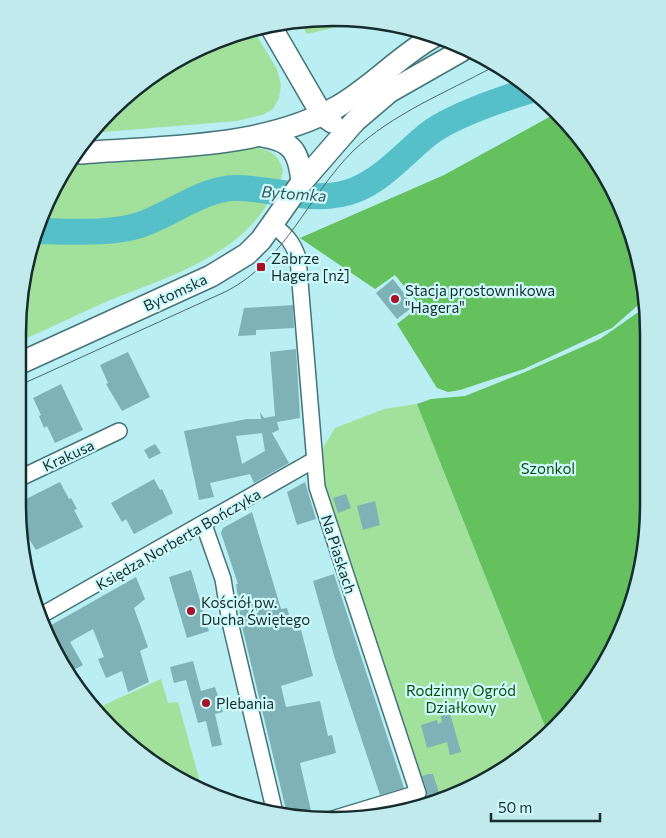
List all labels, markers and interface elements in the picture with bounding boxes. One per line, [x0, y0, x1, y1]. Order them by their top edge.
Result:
water label: Bytomka [261, 181, 327, 205]
place label: Zabrze Hagera [nż] [271, 249, 350, 284]
marker: Zabrze Hagera [nż] [255, 261, 267, 273]
street label: Bytomska [140, 269, 210, 315]
place label: Stacja prostownikowa "Hagera" [405, 281, 555, 316]
marker: Stacja prostownikowa "Hagera" [389, 293, 401, 305]
street label: Krakusa [39, 435, 97, 475]
park label: Szonkol [521, 459, 575, 477]
street label: Księdza Norberta Bończyka [92, 484, 264, 594]
street label: Na Piaskach [318, 512, 360, 596]
place label: Kościół pw. Ducha Świętego [201, 593, 310, 628]
marker: Kościół pw. Ducha Świętego [185, 605, 197, 617]
park label: Rodzinny Ogród Działkowy [406, 681, 516, 716]
place label: Plebania [216, 694, 274, 712]
marker: Plebania [200, 697, 212, 709]
scale bar [491, 790, 600, 822]
text: 50 m [498, 798, 532, 816]

